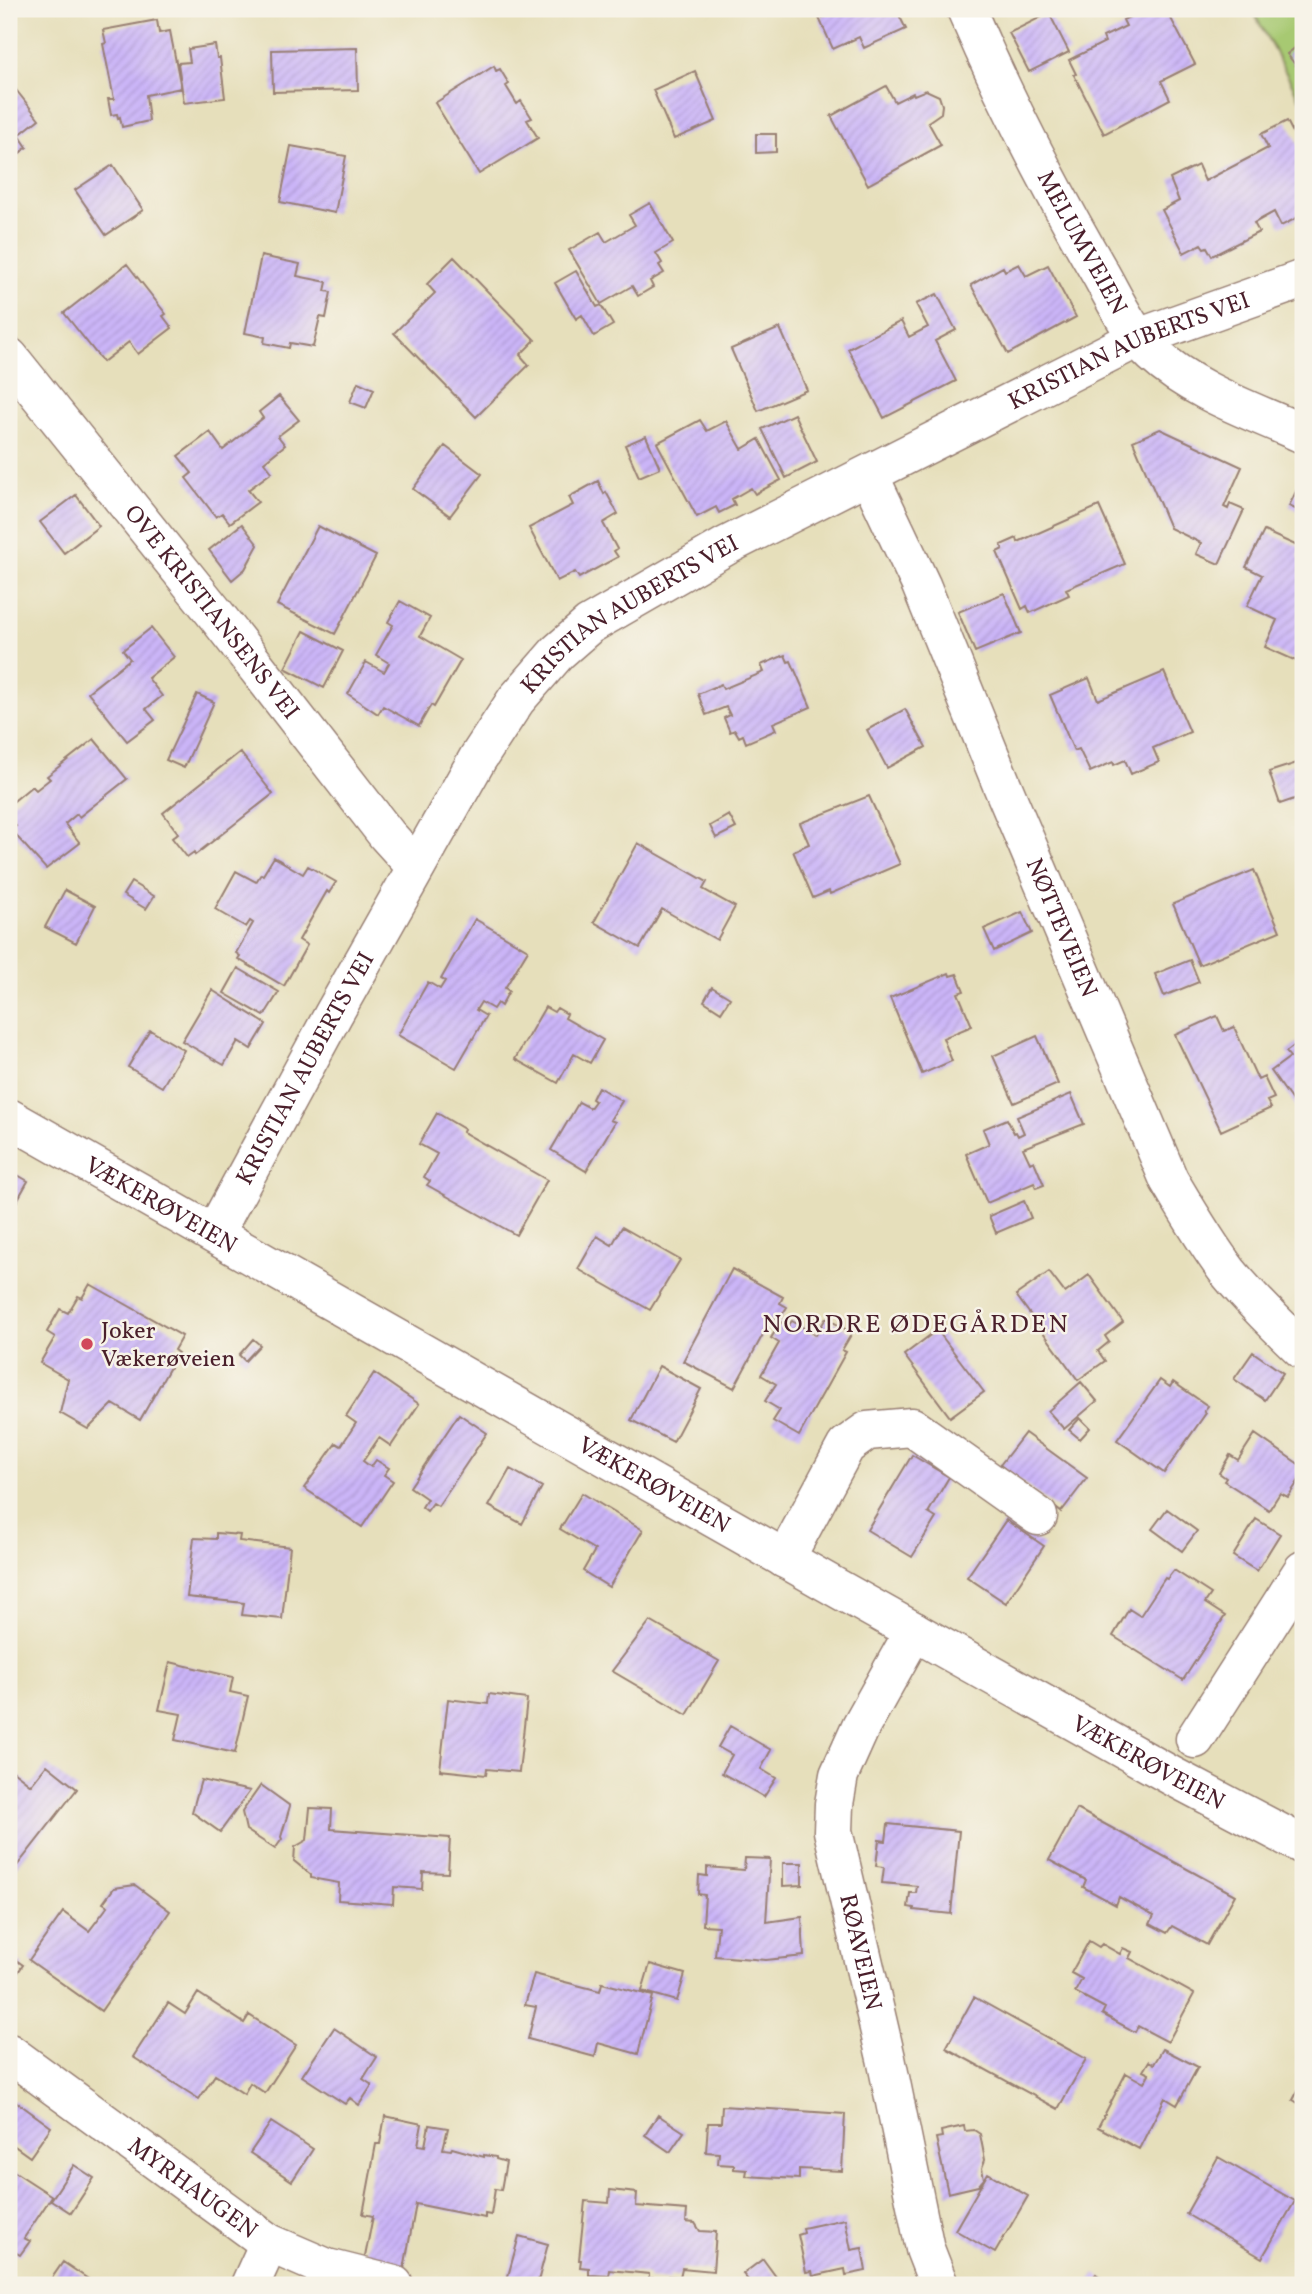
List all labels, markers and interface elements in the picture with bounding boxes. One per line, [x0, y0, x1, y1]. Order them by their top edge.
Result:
street label: MELUMVEIEN [1027, 165, 1134, 322]
street label: KRISTIAN AUBERTS VEI [1003, 284, 1255, 420]
street label: OVE KRISTIANSENS VEI [115, 498, 306, 728]
street label: KRISTIAN AUBERTS VEI [514, 527, 745, 702]
street label: NØTTEVEIEN [1016, 853, 1105, 1003]
street label: KRISTIAN AUBERTS VEI [229, 946, 384, 1192]
street label: VÆKERØVEIEN [78, 1149, 243, 1263]
district label: NORDRE ØDEGÅRDEN [762, 1307, 1070, 1343]
place label: Joker Vækerøveien [101, 1315, 236, 1377]
marker: Joker Vækerøveien [79, 1336, 95, 1352]
street label: VÆKERØVEIEN [571, 1429, 736, 1543]
street label: VÆKERØVEIEN [1065, 1708, 1230, 1820]
street label: RØAVEIEN [829, 1891, 889, 2014]
street label: MYRHAUGEN [120, 2130, 264, 2248]

